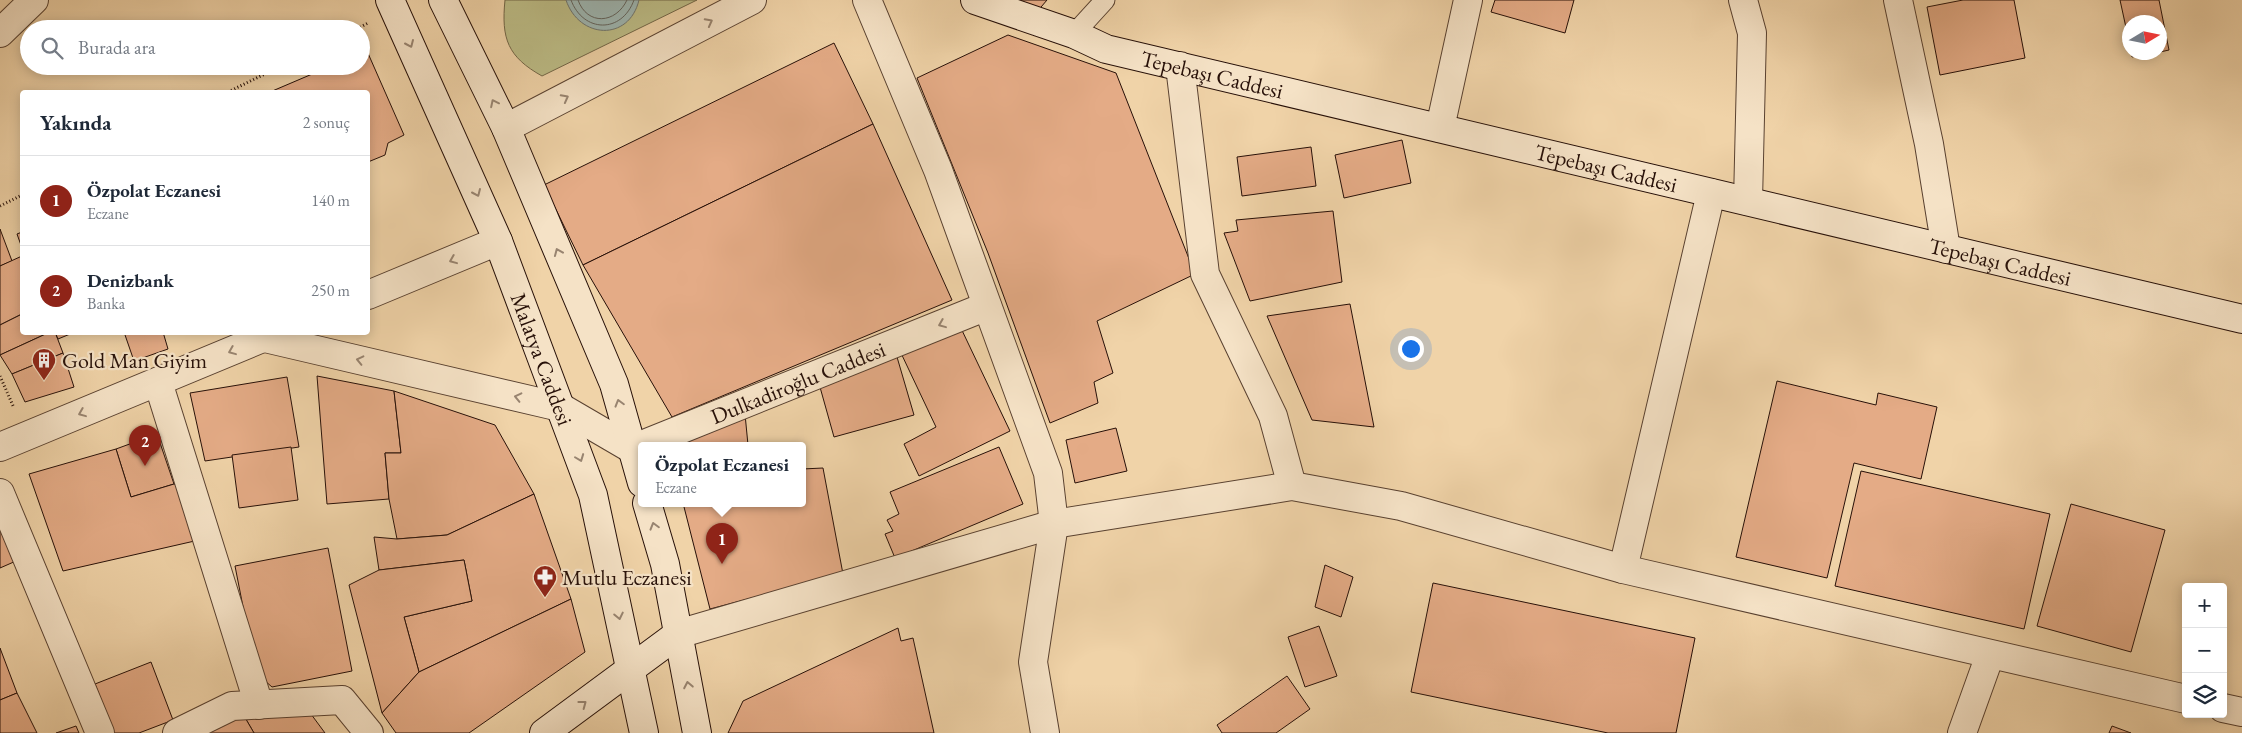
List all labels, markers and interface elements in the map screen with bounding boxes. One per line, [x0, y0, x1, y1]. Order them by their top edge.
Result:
north arrow [2122, 15, 2167, 60]
one-way arrow [704, 18, 713, 28]
search box [20, 20, 370, 75]
icon: search [38, 34, 66, 62]
text: Burada ara [78, 35, 156, 60]
one-way arrow [404, 39, 415, 48]
street label: Tepebaşı Caddesi [1138, 43, 1286, 105]
one-way arrow [560, 94, 569, 104]
one-way arrow [490, 99, 500, 108]
text: Yakında [40, 109, 111, 136]
text: 2 sonuç [303, 112, 350, 133]
street label: Tepebaşı Caddesi [1532, 137, 1680, 199]
text: Özpolat Eczanesi [87, 178, 221, 203]
one-way arrow [470, 188, 481, 197]
text: 1 [52, 190, 60, 211]
text: 140 m [311, 190, 350, 211]
text: Eczane [87, 203, 129, 224]
street label: Tepebaşı Caddesi [1926, 231, 2074, 292]
one-way arrow [554, 248, 565, 257]
one-way arrow [449, 253, 458, 264]
text: Denizbank [87, 268, 174, 293]
text: 2 [52, 280, 60, 301]
text: 250 m [311, 280, 350, 301]
street label: Malatya Caddesi [504, 289, 580, 429]
text: Banka [87, 293, 125, 314]
one-way arrow [938, 318, 947, 328]
street label: Dulkadiroğlu Caddesi [706, 334, 889, 430]
your location [1398, 336, 1424, 362]
one-way arrow [228, 345, 237, 355]
place label: Gold Man Giyim [62, 346, 207, 375]
building icon: Gold Man Giyim [31, 347, 57, 381]
one-way arrow [356, 355, 365, 366]
one-way arrow [514, 392, 523, 403]
one-way arrow [615, 399, 625, 407]
one-way arrow [78, 407, 87, 418]
pin: 2 [129, 425, 161, 466]
popup [638, 442, 806, 507]
text: Özpolat Eczanesi [655, 452, 789, 477]
one-way arrow [574, 454, 584, 462]
text: Eczane [655, 477, 697, 498]
one-way arrow [649, 522, 660, 531]
pin: 1 [706, 523, 738, 564]
place label: Mutlu Eczanesi [562, 563, 692, 592]
pharmacy icon: Mutlu Eczanesi [532, 564, 558, 598]
map controls [2182, 583, 2227, 718]
button: + [2182, 583, 2227, 628]
one-way arrow [613, 611, 624, 620]
button: − [2182, 628, 2227, 673]
button: layers [2182, 673, 2227, 718]
one-way arrow [683, 681, 693, 690]
one-way arrow [577, 701, 587, 710]

